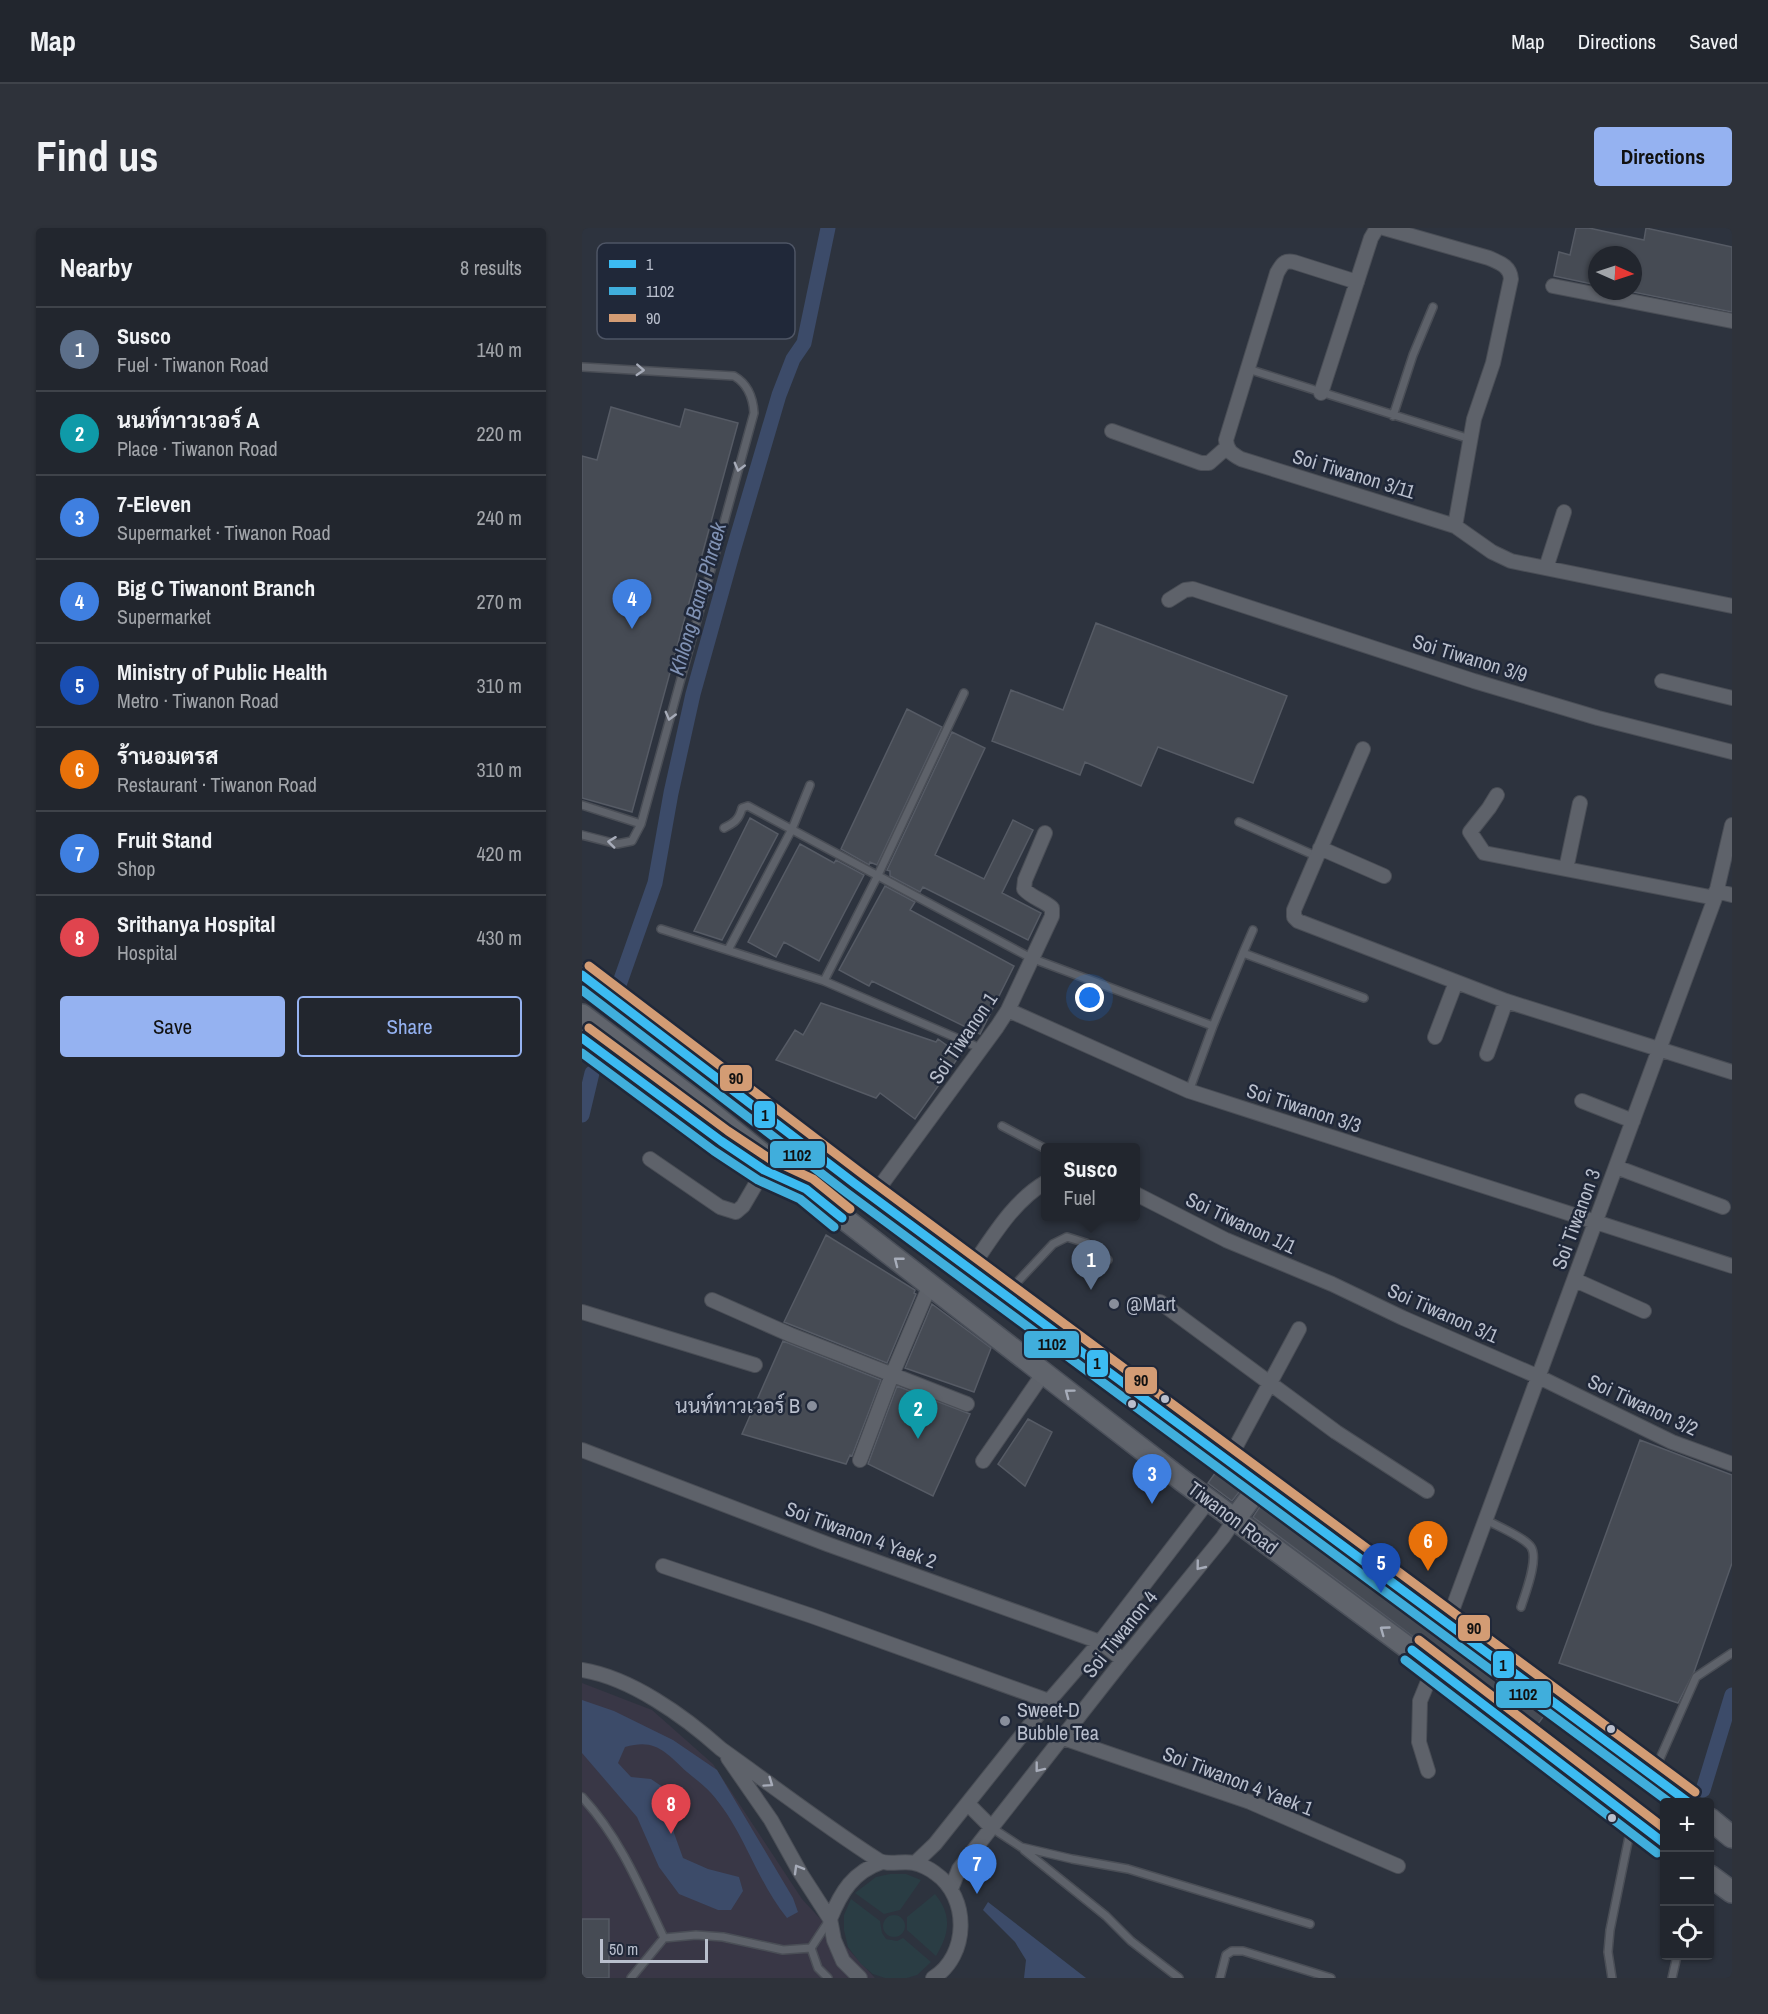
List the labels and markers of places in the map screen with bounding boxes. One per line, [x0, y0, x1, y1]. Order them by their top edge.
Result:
pin: 4 [613, 580, 652, 629]
pin: 1 [1072, 1240, 1110, 1290]
place label: @Mart [1126, 1290, 1176, 1317]
marker: @Mart [1107, 1297, 1121, 1311]
pin: 2 [898, 1390, 938, 1439]
place label: นนท์ทาวเวอร์ B [675, 1392, 800, 1419]
unlabelled marker [1159, 1393, 1171, 1405]
unlabelled marker [1126, 1398, 1138, 1410]
marker: นนท์ทาวเวอร์ B [805, 1399, 819, 1413]
pin: 3 [1132, 1454, 1172, 1504]
pin: 6 [1408, 1522, 1448, 1571]
pin: 5 [1362, 1544, 1400, 1593]
place label: Sweet-D Bubble Tea [1017, 1696, 1099, 1746]
marker: Sweet-D Bubble Tea [998, 1714, 1012, 1728]
unlabelled marker [1605, 1723, 1617, 1735]
pin: 8 [652, 1784, 691, 1834]
unlabelled marker [1606, 1812, 1618, 1824]
pin: 7 [958, 1844, 996, 1894]

